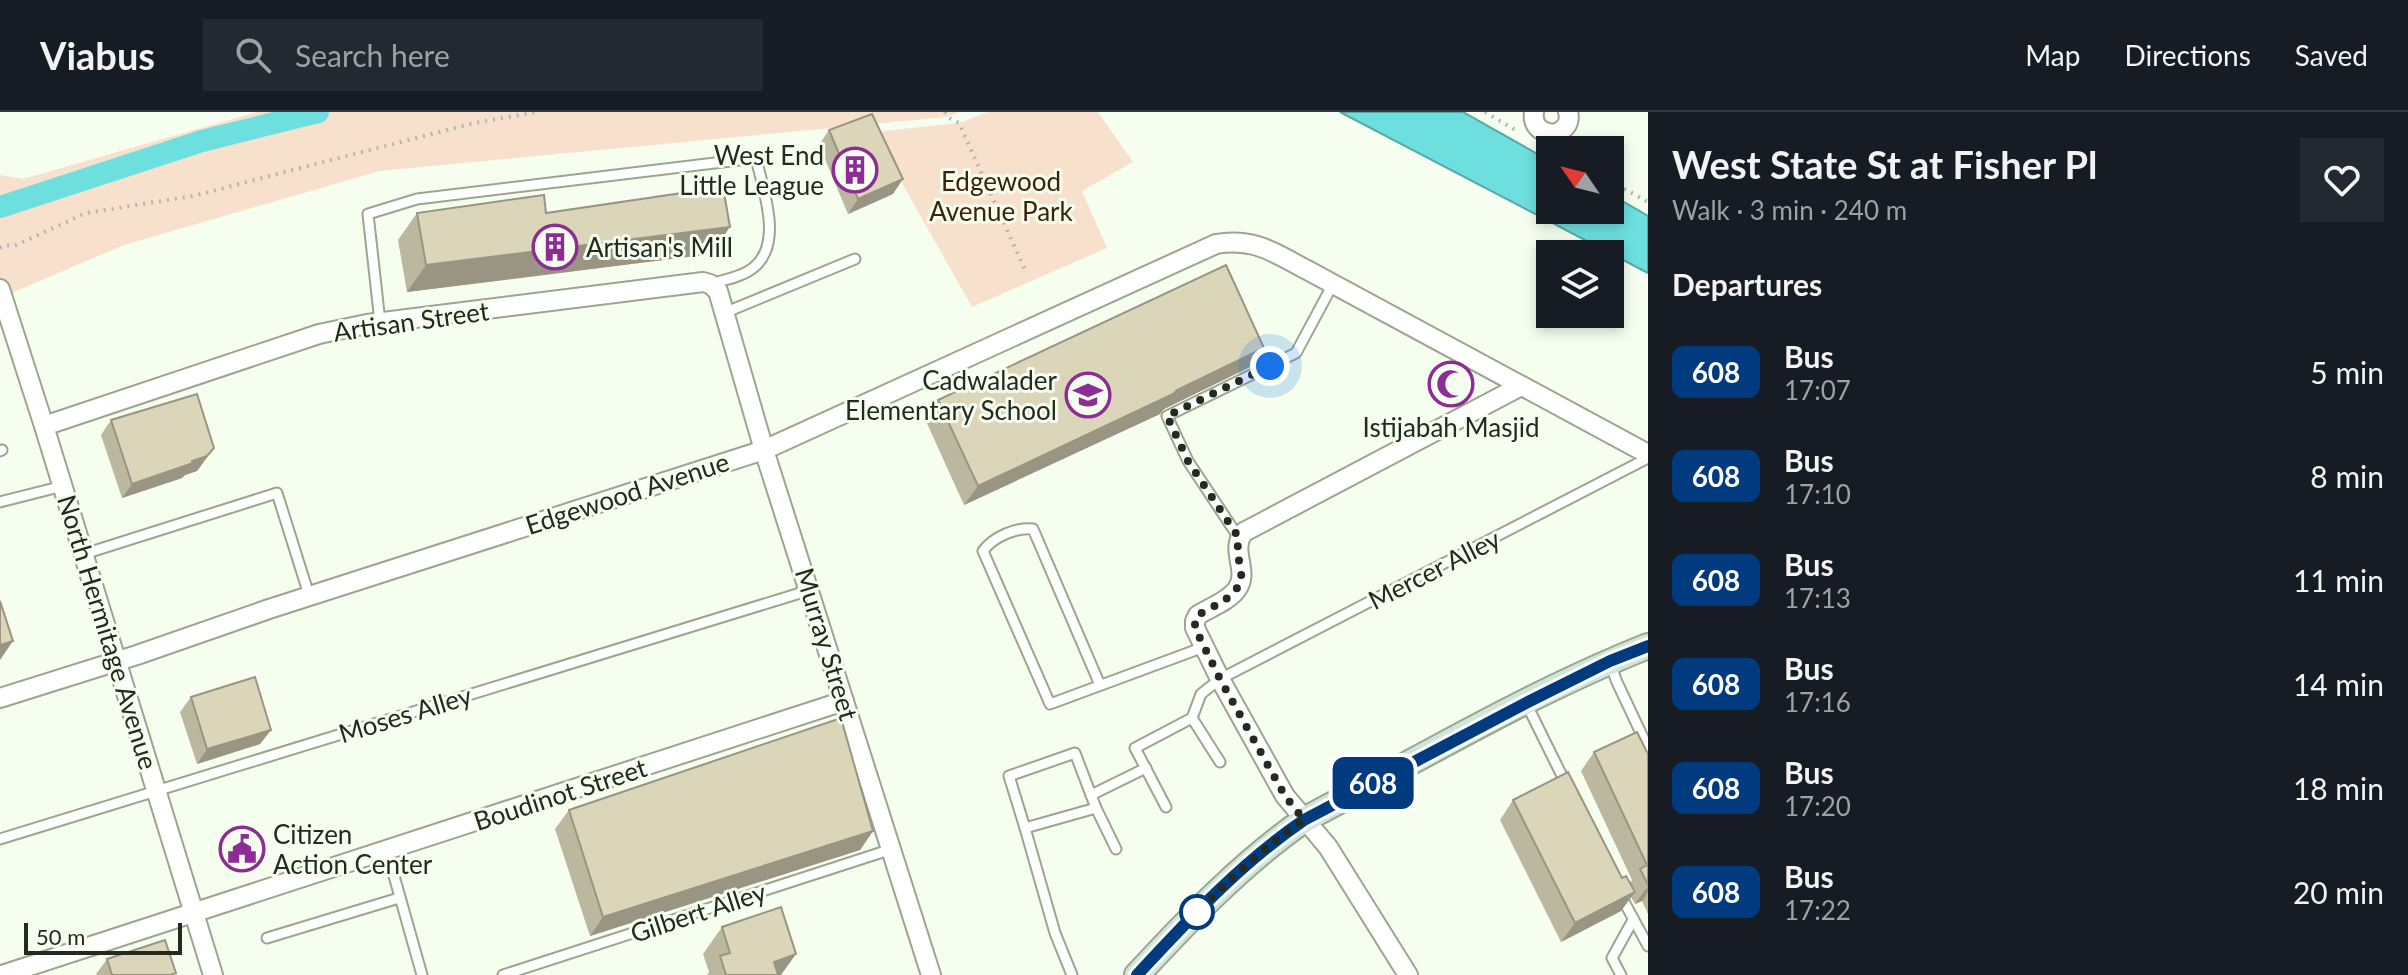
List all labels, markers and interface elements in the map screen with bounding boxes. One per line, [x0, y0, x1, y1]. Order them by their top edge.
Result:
search box [203, 19, 763, 91]
text: Viabus [40, 32, 155, 78]
icon: search [231, 33, 275, 77]
text: Search here [295, 37, 450, 73]
text: Map [2025, 38, 2080, 72]
text: Directions [2124, 38, 2251, 72]
text: Saved [2295, 38, 2368, 72]
north arrow [1536, 136, 1624, 224]
map controls [1536, 136, 1624, 328]
button: heart [2300, 138, 2384, 222]
place label: West End Little League [679, 139, 824, 201]
text: West State St at Fisher Pl [1672, 141, 2098, 187]
building icon: West End Little League [831, 146, 879, 194]
park label: Edgewood Avenue Park [929, 165, 1074, 227]
text: Walk · 3 min · 240 m [1672, 194, 1907, 226]
building icon: Artisan's Mill [531, 223, 579, 271]
place label: Artisan's Mill [586, 231, 733, 263]
button: layers [1536, 240, 1624, 328]
text: Departures [1672, 266, 1822, 302]
street label: Artisan Street [331, 294, 492, 348]
text: Bus [1784, 338, 1834, 374]
your location [1250, 346, 1290, 386]
text: 5 min [2310, 354, 2384, 390]
text: 608 [1692, 355, 1740, 389]
mosque icon: Istijabah Masjid [1427, 360, 1475, 408]
place label: Cadwalader Elementary School [845, 364, 1058, 426]
school or university icon: Cadwalader Elementary School [1064, 371, 1112, 419]
text: 17:07 [1784, 374, 1851, 406]
place label: Istijabah Masjid [1363, 411, 1539, 443]
text: Bus [1784, 442, 1834, 478]
street label: Edgewood Avenue [521, 445, 733, 541]
text: 8 min [2310, 458, 2384, 494]
text: 608 [1692, 459, 1740, 493]
text: 17:10 [1784, 478, 1851, 510]
street label: North Hermitage Avenue [51, 491, 165, 773]
street label: Mercer Alley [1363, 522, 1506, 616]
text: Bus [1784, 546, 1834, 582]
text: 11 min [2293, 562, 2384, 598]
text: 608 [1692, 563, 1740, 597]
street label: Murray Street [789, 564, 866, 725]
text: 17:13 [1784, 582, 1851, 614]
text: Bus [1784, 650, 1834, 686]
text: 14 min [2293, 666, 2384, 702]
text: 608 [1692, 667, 1740, 701]
street label: Moses Alley [335, 678, 476, 749]
text: 17:16 [1784, 686, 1851, 718]
street label: Boudinot Street [469, 751, 651, 837]
text: Bus [1784, 754, 1834, 790]
line badge: 608 [1327, 757, 1419, 809]
text: 608 [1349, 766, 1397, 800]
text: 18 min [2293, 770, 2384, 806]
text: 608 [1692, 771, 1740, 805]
text: 17:20 [1784, 790, 1851, 822]
place label: Citizen Action Center [273, 818, 433, 880]
public building icon: Citizen Action Center [218, 825, 266, 873]
text: Bus [1784, 858, 1834, 894]
text: 20 min [2293, 874, 2384, 910]
street label: Gilbert Alley [626, 875, 770, 949]
text: 608 [1692, 875, 1740, 909]
text: 17:22 [1784, 894, 1851, 926]
unlabelled marker [1180, 895, 1214, 929]
scale bar [24, 919, 182, 955]
text: 50 m [36, 923, 85, 950]

